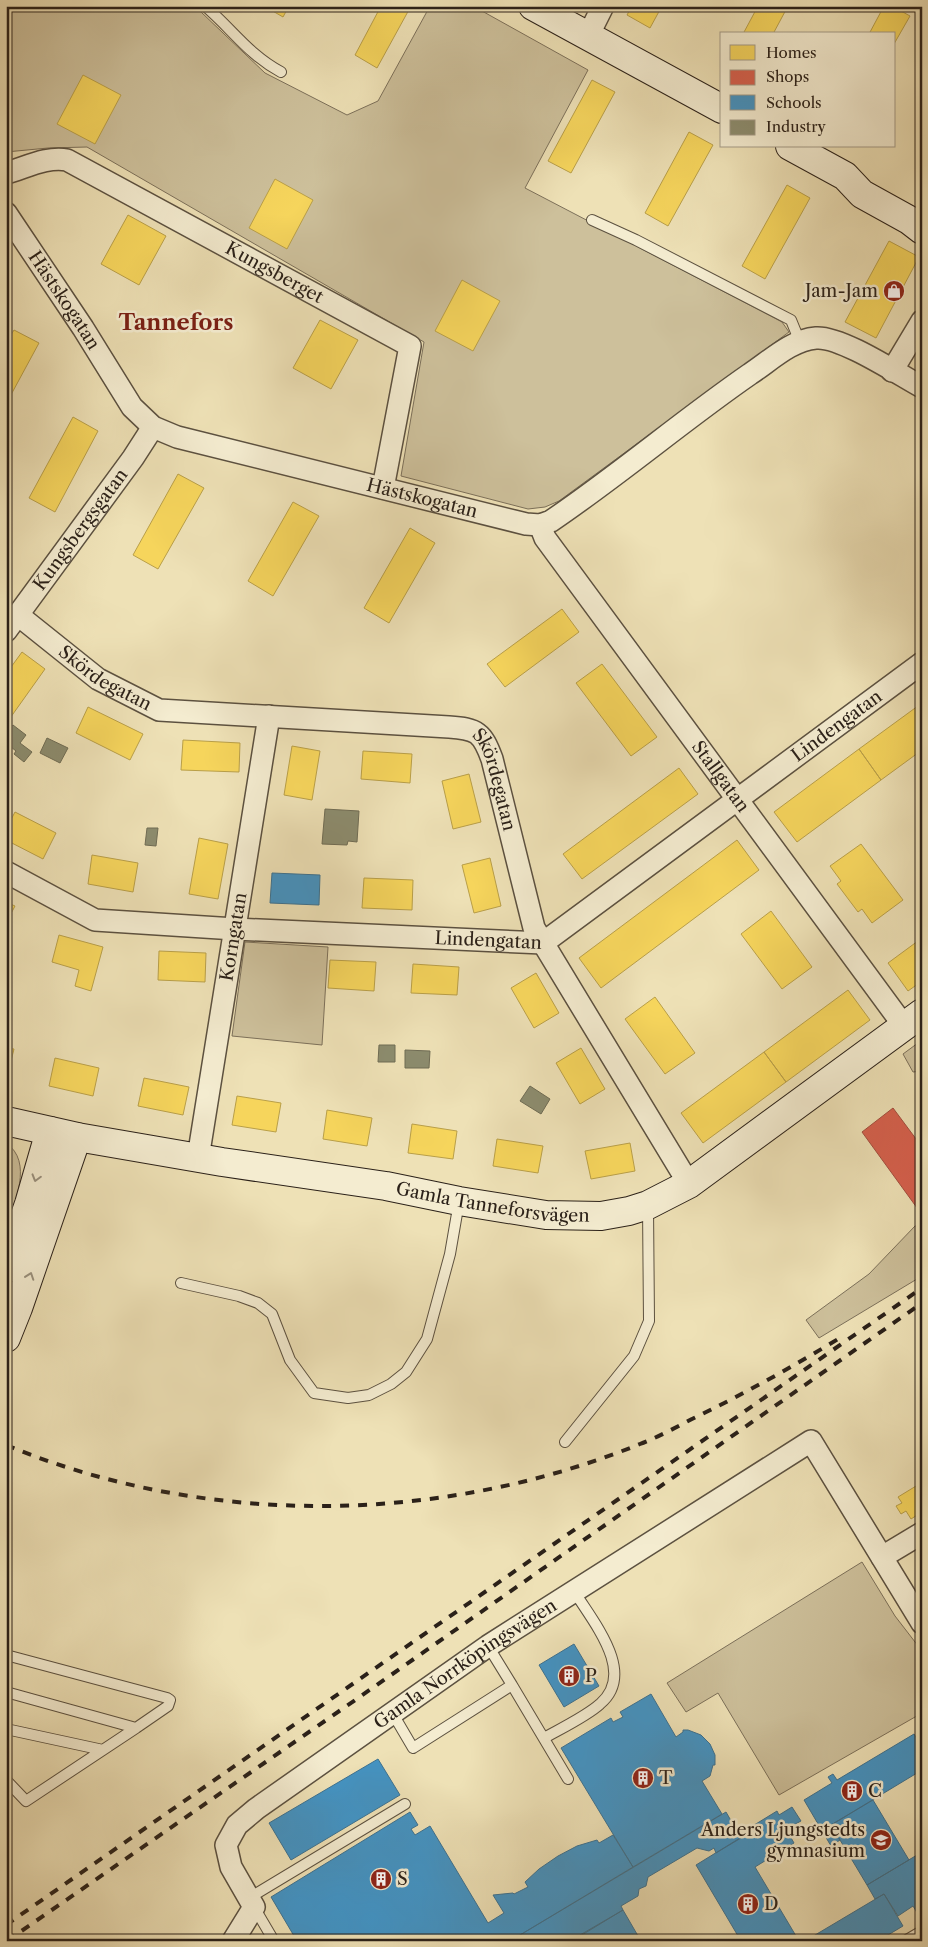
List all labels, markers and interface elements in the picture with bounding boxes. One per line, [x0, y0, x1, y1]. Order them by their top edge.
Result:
legend [720, 32, 896, 148]
text: Homes [766, 43, 817, 62]
text: Shops [766, 67, 809, 86]
text: Schools [766, 93, 822, 112]
text: Industry [766, 117, 826, 136]
street label: Kungsberget [222, 237, 328, 308]
street label: Hästskogatan [24, 247, 105, 354]
shop icon: Jam-Jam [882, 279, 906, 303]
place label: Jam-Jam [802, 280, 878, 302]
district label: Tannefors [118, 309, 234, 336]
street label: Kungsbergsgatan [29, 464, 133, 595]
street label: Hästskogatan [364, 474, 480, 523]
street label: Skördegatan [54, 641, 155, 715]
street label: Lindengatan [787, 685, 886, 767]
street label: Skördegatan [468, 724, 520, 833]
street label: Stallgatan [687, 736, 754, 817]
street label: Korngatan [216, 891, 251, 983]
street label: Lindengatan [434, 927, 542, 954]
one-way arrow [32, 1173, 42, 1181]
street label: Gamla Tanneforsvägen [394, 1177, 590, 1227]
one-way arrow [24, 1272, 34, 1280]
street label: Gamla Norrköpingsvägen [370, 1594, 561, 1734]
building icon: P [557, 1664, 581, 1688]
place label: P [585, 1665, 597, 1687]
building icon: T [631, 1766, 655, 1790]
place label: T [659, 1767, 673, 1789]
building icon: C [840, 1779, 864, 1803]
place label: C [868, 1780, 882, 1802]
place label: Anders Ljungstedts gymnasium [700, 1819, 865, 1862]
school or university icon: Anders Ljungstedts gymnasium [869, 1828, 893, 1852]
building icon: S [369, 1867, 393, 1891]
place label: S [397, 1868, 408, 1890]
building icon: D [736, 1892, 760, 1916]
place label: D [764, 1893, 779, 1915]

